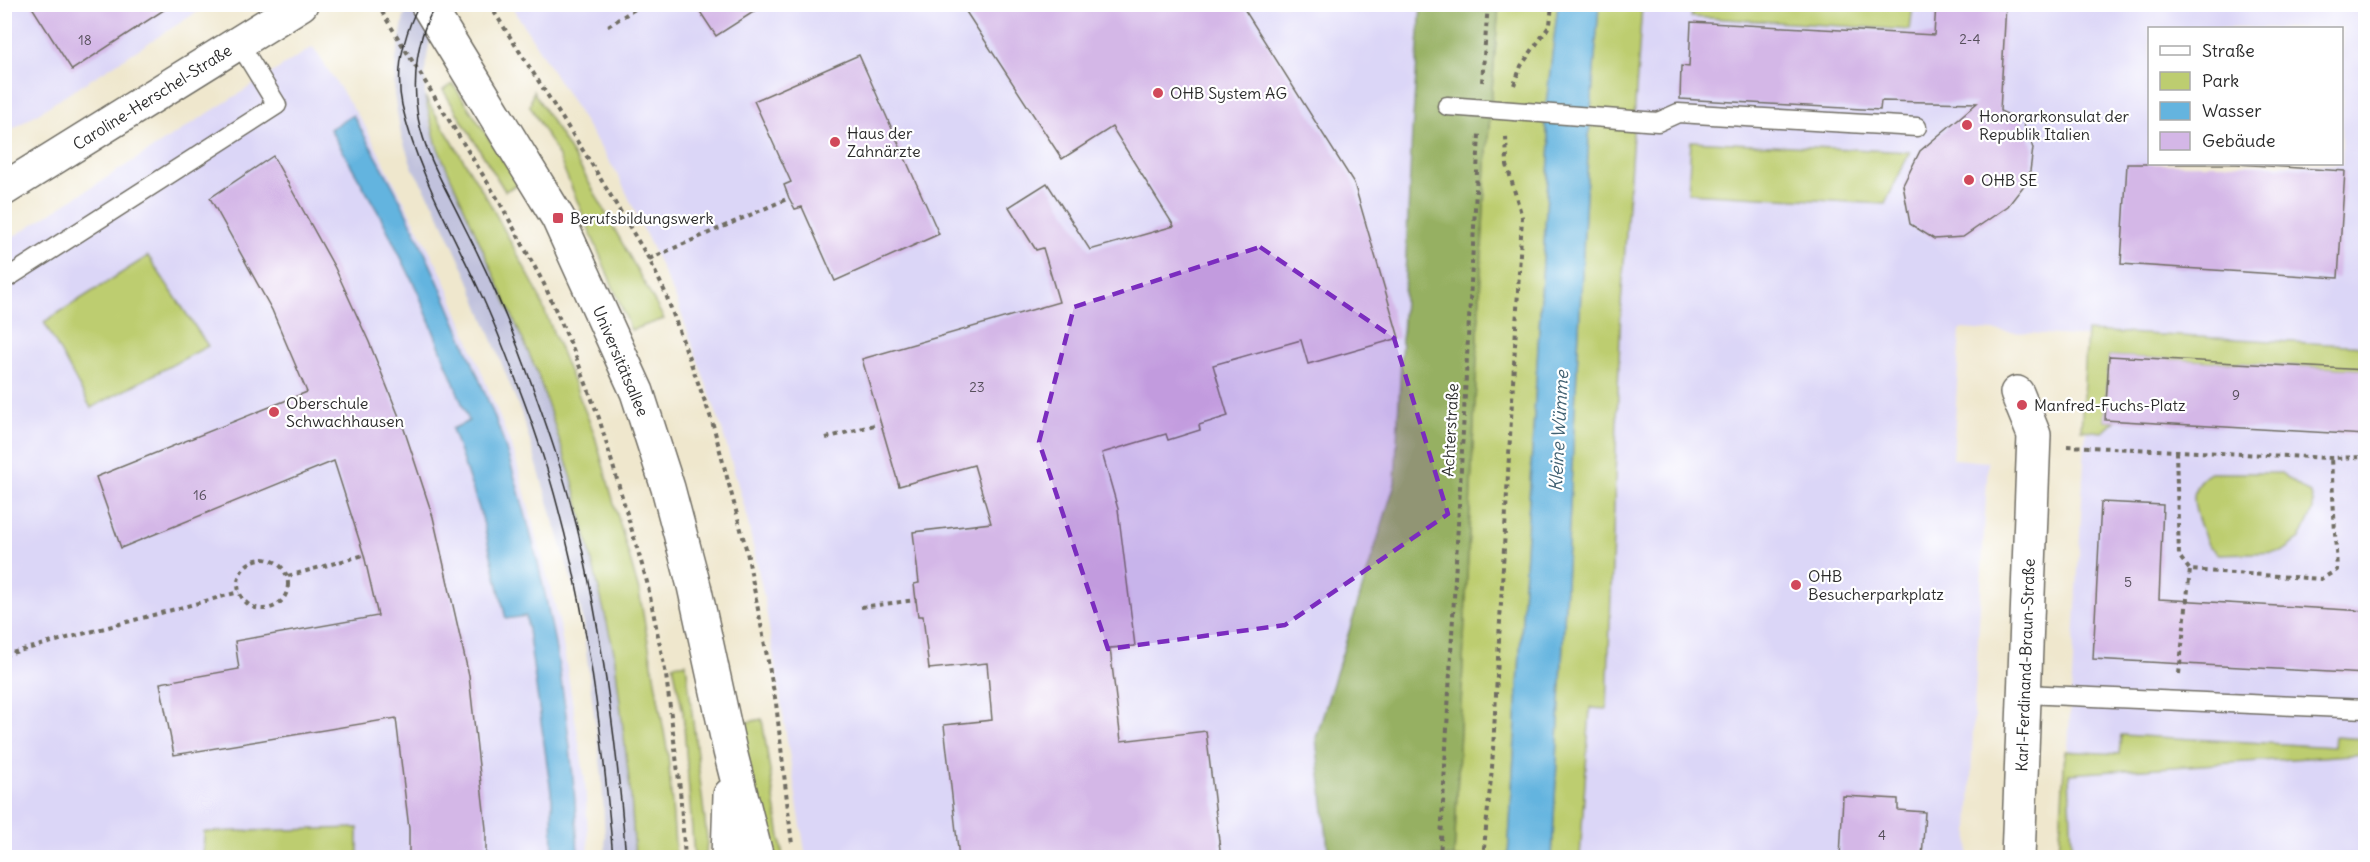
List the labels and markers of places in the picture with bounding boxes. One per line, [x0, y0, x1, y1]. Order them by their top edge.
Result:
place label: OHB System AG [1170, 83, 1287, 103]
marker: OHB System AG [1151, 86, 1165, 100]
place label: Honorarkonsulat der Republik Italien [1979, 106, 2130, 144]
marker: Honorarkonsulat der Republik Italien [1960, 118, 1974, 132]
place label: Haus der Zahnärzte [847, 123, 921, 161]
marker: Haus der Zahnärzte [828, 135, 842, 149]
place label: OHB SE [1981, 170, 2037, 190]
marker: OHB SE [1962, 173, 1976, 187]
place label: Berufsbildungswerk [570, 208, 714, 228]
marker: Berufsbildungswerk [551, 211, 565, 225]
place label: Oberschule Schwachhausen [286, 393, 404, 431]
place label: Manfred-Fuchs-Platz [2034, 395, 2186, 415]
marker: Manfred-Fuchs-Platz [2015, 398, 2029, 412]
marker: Oberschule Schwachhausen [267, 405, 281, 419]
place label: OHB Besucherparkplatz [1808, 566, 1944, 604]
marker: OHB Besucherparkplatz [1789, 578, 1803, 592]

